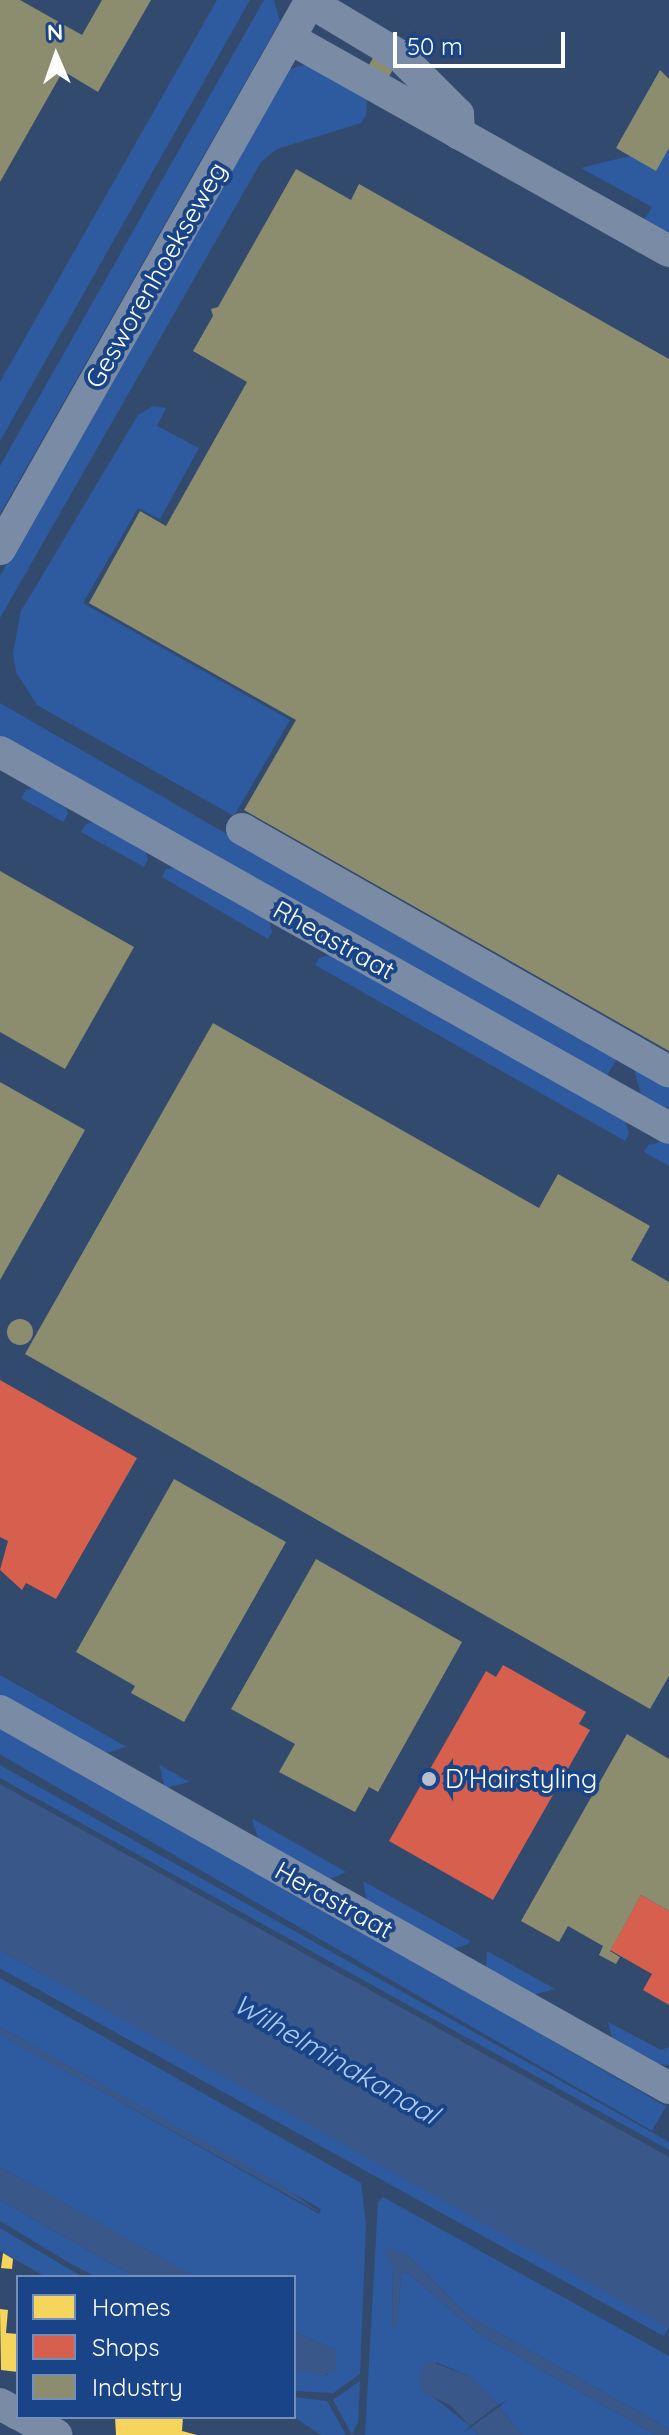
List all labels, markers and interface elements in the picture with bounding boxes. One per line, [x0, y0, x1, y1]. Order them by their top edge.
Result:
north arrow [16, 16, 96, 96]
scale bar [397, 16, 569, 66]
text: N [47, 18, 64, 46]
text: 50 m [407, 31, 463, 61]
street label: Gesworenhoekseweg [79, 157, 233, 393]
street label: Rheastraat [268, 894, 400, 986]
place label: D'Hairstyling [445, 1763, 597, 1795]
marker: D'Hairstyling [420, 1770, 438, 1788]
street label: Herastraat [270, 1855, 398, 1945]
water label: Wilhelminakanaal [228, 1987, 444, 2131]
legend [16, 2275, 296, 2419]
text: Homes [92, 2292, 170, 2322]
text: Shops [92, 2332, 159, 2362]
text: Industry [92, 2372, 183, 2402]

